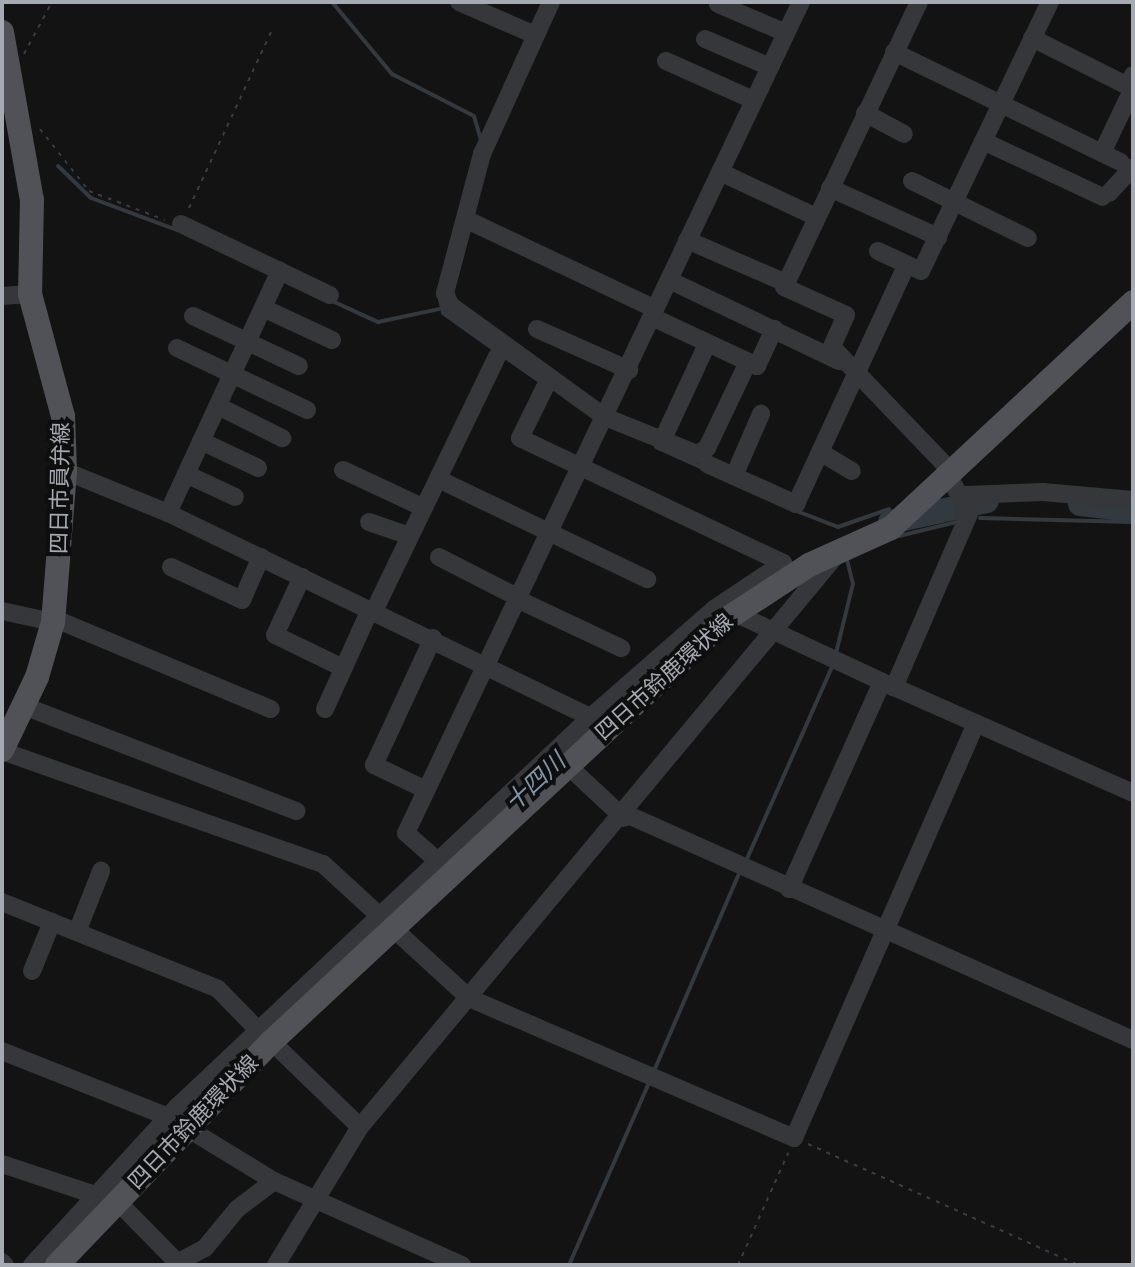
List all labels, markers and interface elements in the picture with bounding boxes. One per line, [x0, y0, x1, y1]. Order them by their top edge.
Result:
street label: 四日市員弁線 [46, 422, 74, 554]
street label: 四日市鈴鹿環状線 [590, 608, 738, 746]
water label: 十四川 [499, 747, 571, 817]
street label: 四日市鈴鹿環状線 [122, 1050, 264, 1194]

